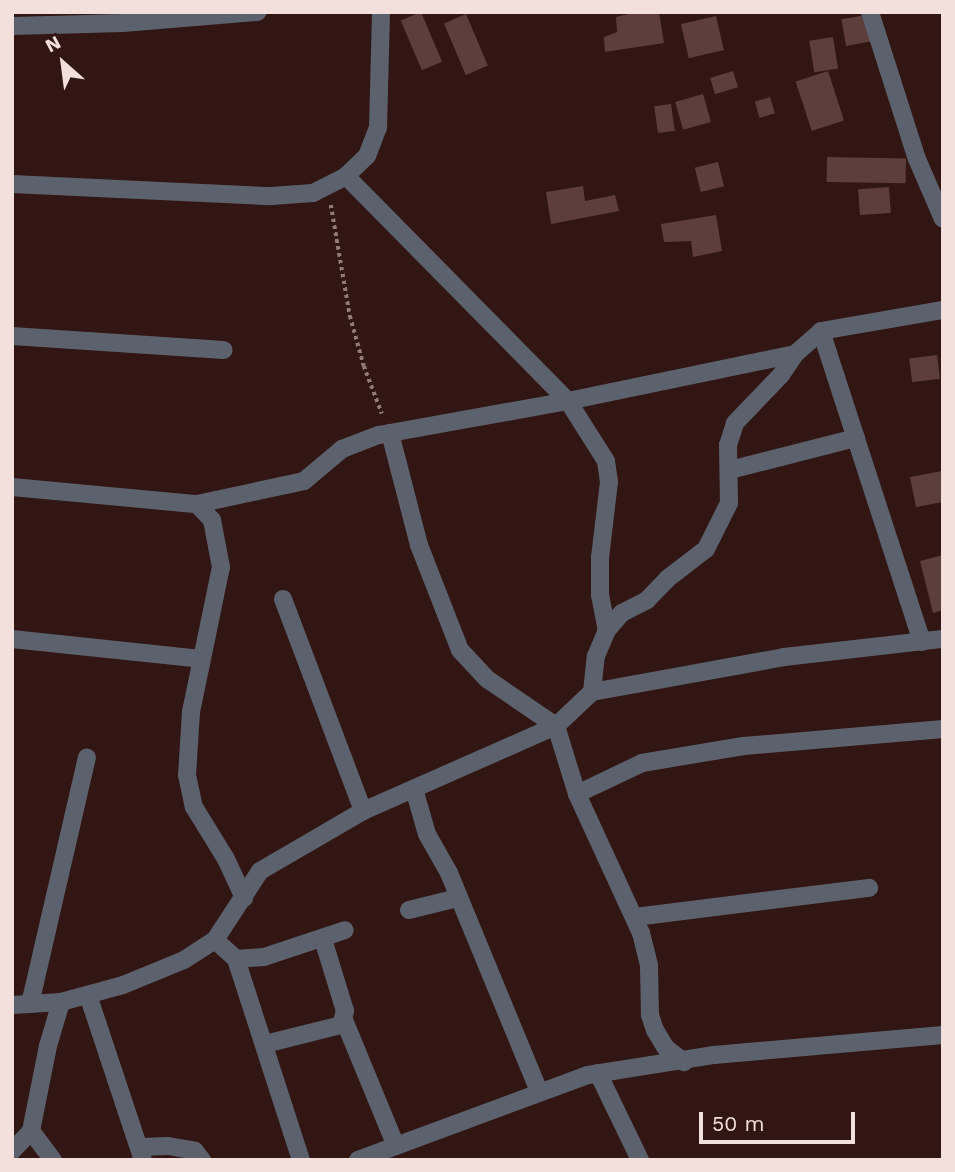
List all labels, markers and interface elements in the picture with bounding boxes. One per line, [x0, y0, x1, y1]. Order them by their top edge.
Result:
north arrow [28, 28, 98, 98]
text: N [41, 31, 65, 57]
scale bar [703, 1098, 859, 1142]
text: 50 m [712, 1111, 764, 1136]

